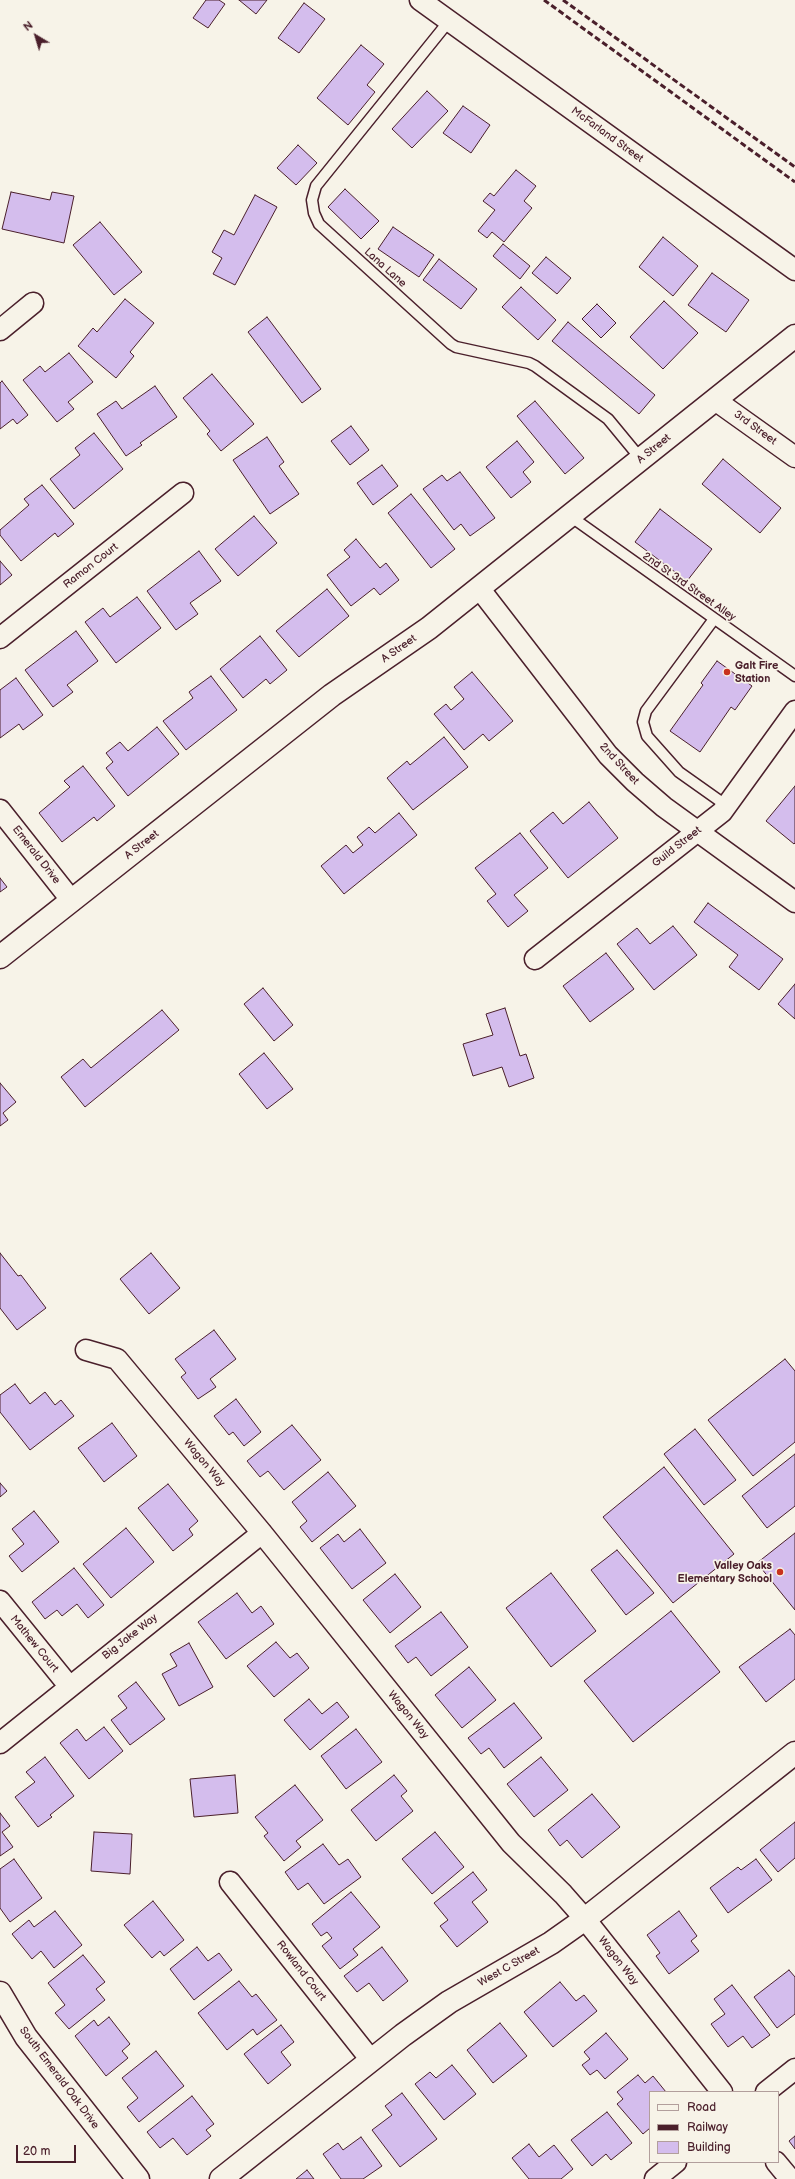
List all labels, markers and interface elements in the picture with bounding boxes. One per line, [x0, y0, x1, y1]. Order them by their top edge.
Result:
north arrow [16, 16, 56, 56]
text: N [21, 18, 36, 34]
street label: McFarland Street [568, 104, 646, 166]
street label: Lana Lane [361, 246, 409, 290]
street label: 3rd Street [731, 408, 779, 448]
street label: A Street [634, 431, 674, 467]
street label: Ramon Court [61, 540, 121, 592]
street label: 2nd St 3rd Street Alley [640, 550, 738, 624]
street label: A Street [379, 632, 419, 666]
place label: Galt Fire Station [735, 659, 778, 685]
marker: Galt Fire Station [722, 667, 732, 677]
street label: 2nd Street [596, 740, 642, 788]
street label: Emerald Drive [9, 823, 63, 887]
street label: Guild Street [650, 824, 704, 870]
street label: A Street [122, 828, 162, 862]
street label: Wagon Way [180, 1437, 228, 1489]
place label: Valley Oaks Elementary School [677, 1559, 772, 1585]
marker: Valley Oaks Elementary School [775, 1567, 785, 1577]
street label: Big Jake Way [100, 1611, 160, 1663]
street label: Mathew Court [7, 1613, 61, 1675]
street label: Wagon Way [385, 1688, 431, 1742]
street label: Wagon Way [595, 1934, 641, 1988]
street label: Rowland Court [273, 1938, 329, 2004]
street label: West C Street [476, 1944, 542, 1990]
street label: South Emerald Oak Drive [16, 2024, 102, 2132]
legend [649, 2091, 779, 2163]
text: Road [687, 2100, 716, 2115]
text: Railway [687, 2120, 728, 2135]
scale bar [18, 2137, 78, 2163]
text: Building [687, 2140, 731, 2155]
text: 20 m [23, 2144, 50, 2159]

